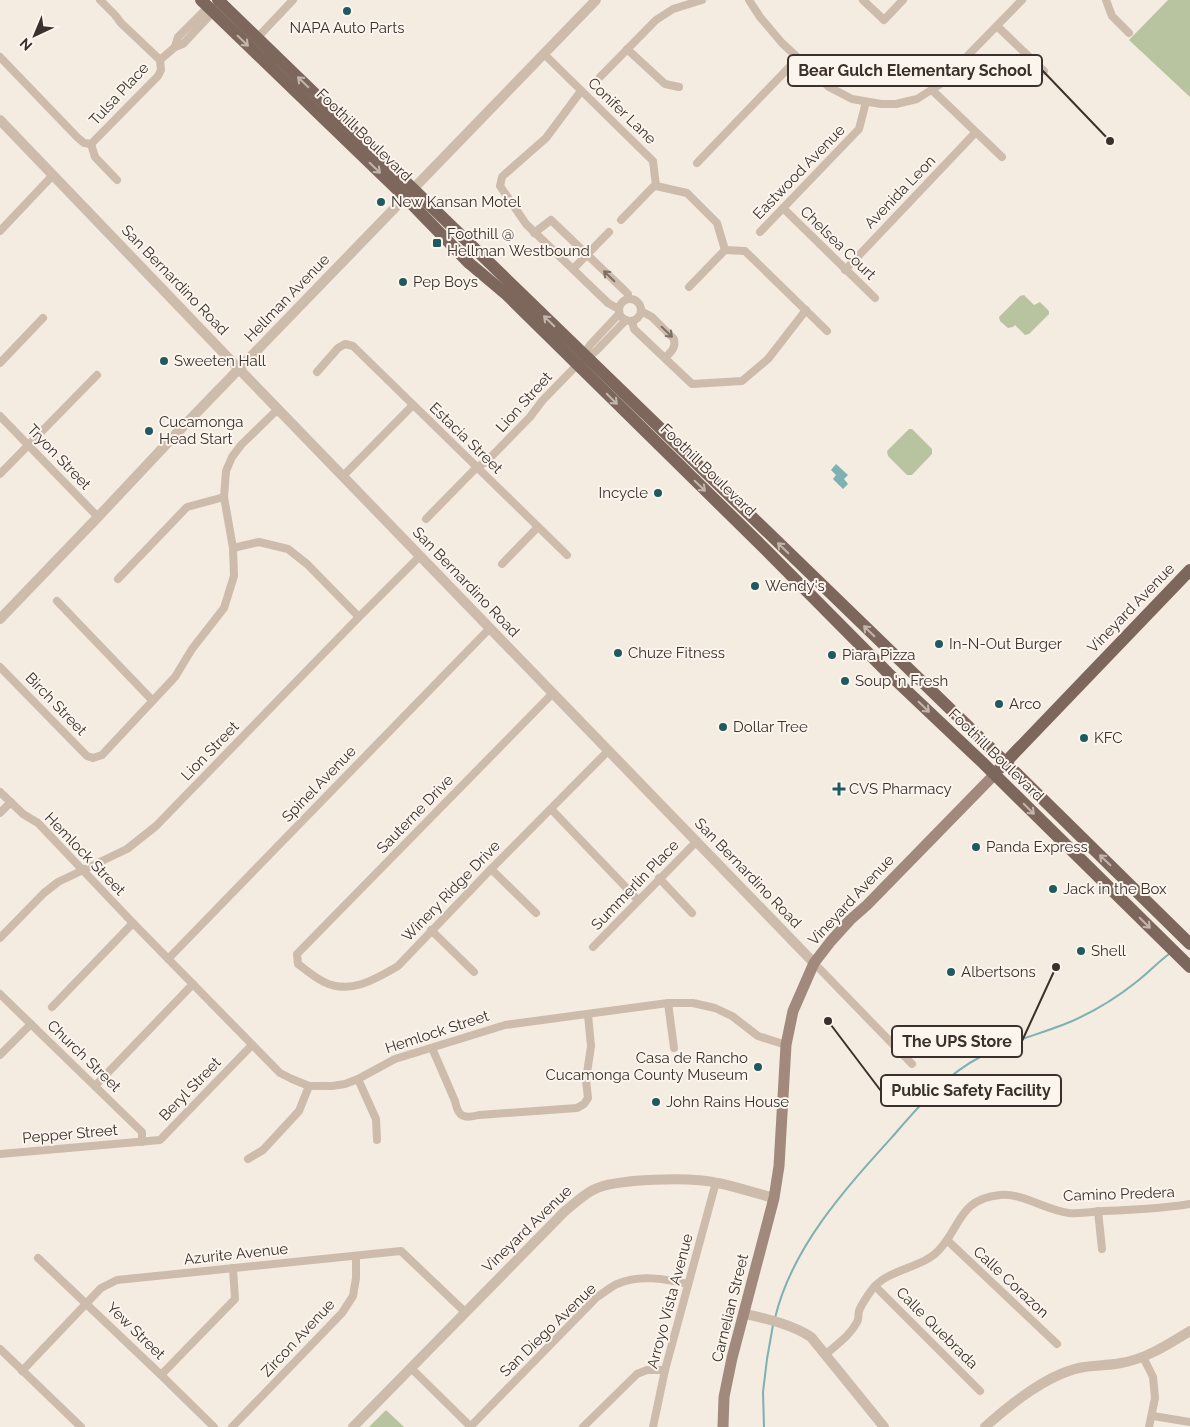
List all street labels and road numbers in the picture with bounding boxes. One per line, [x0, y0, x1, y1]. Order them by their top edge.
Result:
street label: Tulsa Place [86, 59, 153, 129]
street label: Conifer Lane [584, 74, 660, 148]
street label: Foothill Boulevard [313, 85, 415, 185]
street label: Eastwood Avenue [749, 121, 849, 223]
street label: Avenida Leon [861, 152, 939, 232]
street label: Chelsea Court [796, 202, 880, 284]
street label: San Bernardino Road [118, 221, 232, 339]
street label: Hellman Avenue [241, 250, 333, 345]
street label: Lion Street [492, 368, 556, 436]
street label: Estacia Street [426, 399, 506, 477]
street label: Foothill Boulevard [657, 420, 759, 520]
street label: Tryon Street [23, 421, 95, 493]
street label: San Bernardino Road [409, 523, 523, 641]
street label: Vineyard Avenue [1084, 559, 1178, 656]
street label: Birch Street [22, 669, 90, 739]
street label: Foothill Boulevard [945, 705, 1047, 805]
street label: Lion Street [177, 718, 243, 784]
street label: Spinel Avenue [278, 742, 360, 826]
street label: Sauterne Drive [373, 771, 457, 857]
street label: Hemlock Street [41, 809, 129, 899]
street label: San Bernardino Road [691, 814, 805, 932]
street label: Summerlin Place [587, 836, 683, 934]
street label: Winery Ridge Drive [398, 837, 504, 945]
street label: Vineyard Avenue [804, 851, 898, 949]
street label: Hemlock Street [383, 1007, 491, 1057]
street label: Church Street [43, 1016, 125, 1096]
street label: Beryl Street [155, 1054, 225, 1124]
street label: Pepper Street [22, 1121, 118, 1147]
street label: Vineyard Avenue [479, 1182, 576, 1276]
street label: Camino Predera [1063, 1183, 1175, 1205]
street label: Arroyo Vista Avenue [643, 1231, 697, 1370]
street label: Azurite Avenue [183, 1240, 289, 1268]
street label: Calle Corazon [969, 1242, 1053, 1322]
street label: Carnelian Street [708, 1252, 752, 1364]
street label: San Diego Avenue [496, 1279, 600, 1381]
street label: Calle Quebrada [892, 1283, 982, 1373]
street label: Zircon Avenue [257, 1295, 339, 1381]
street label: Yew Street [103, 1299, 169, 1363]

